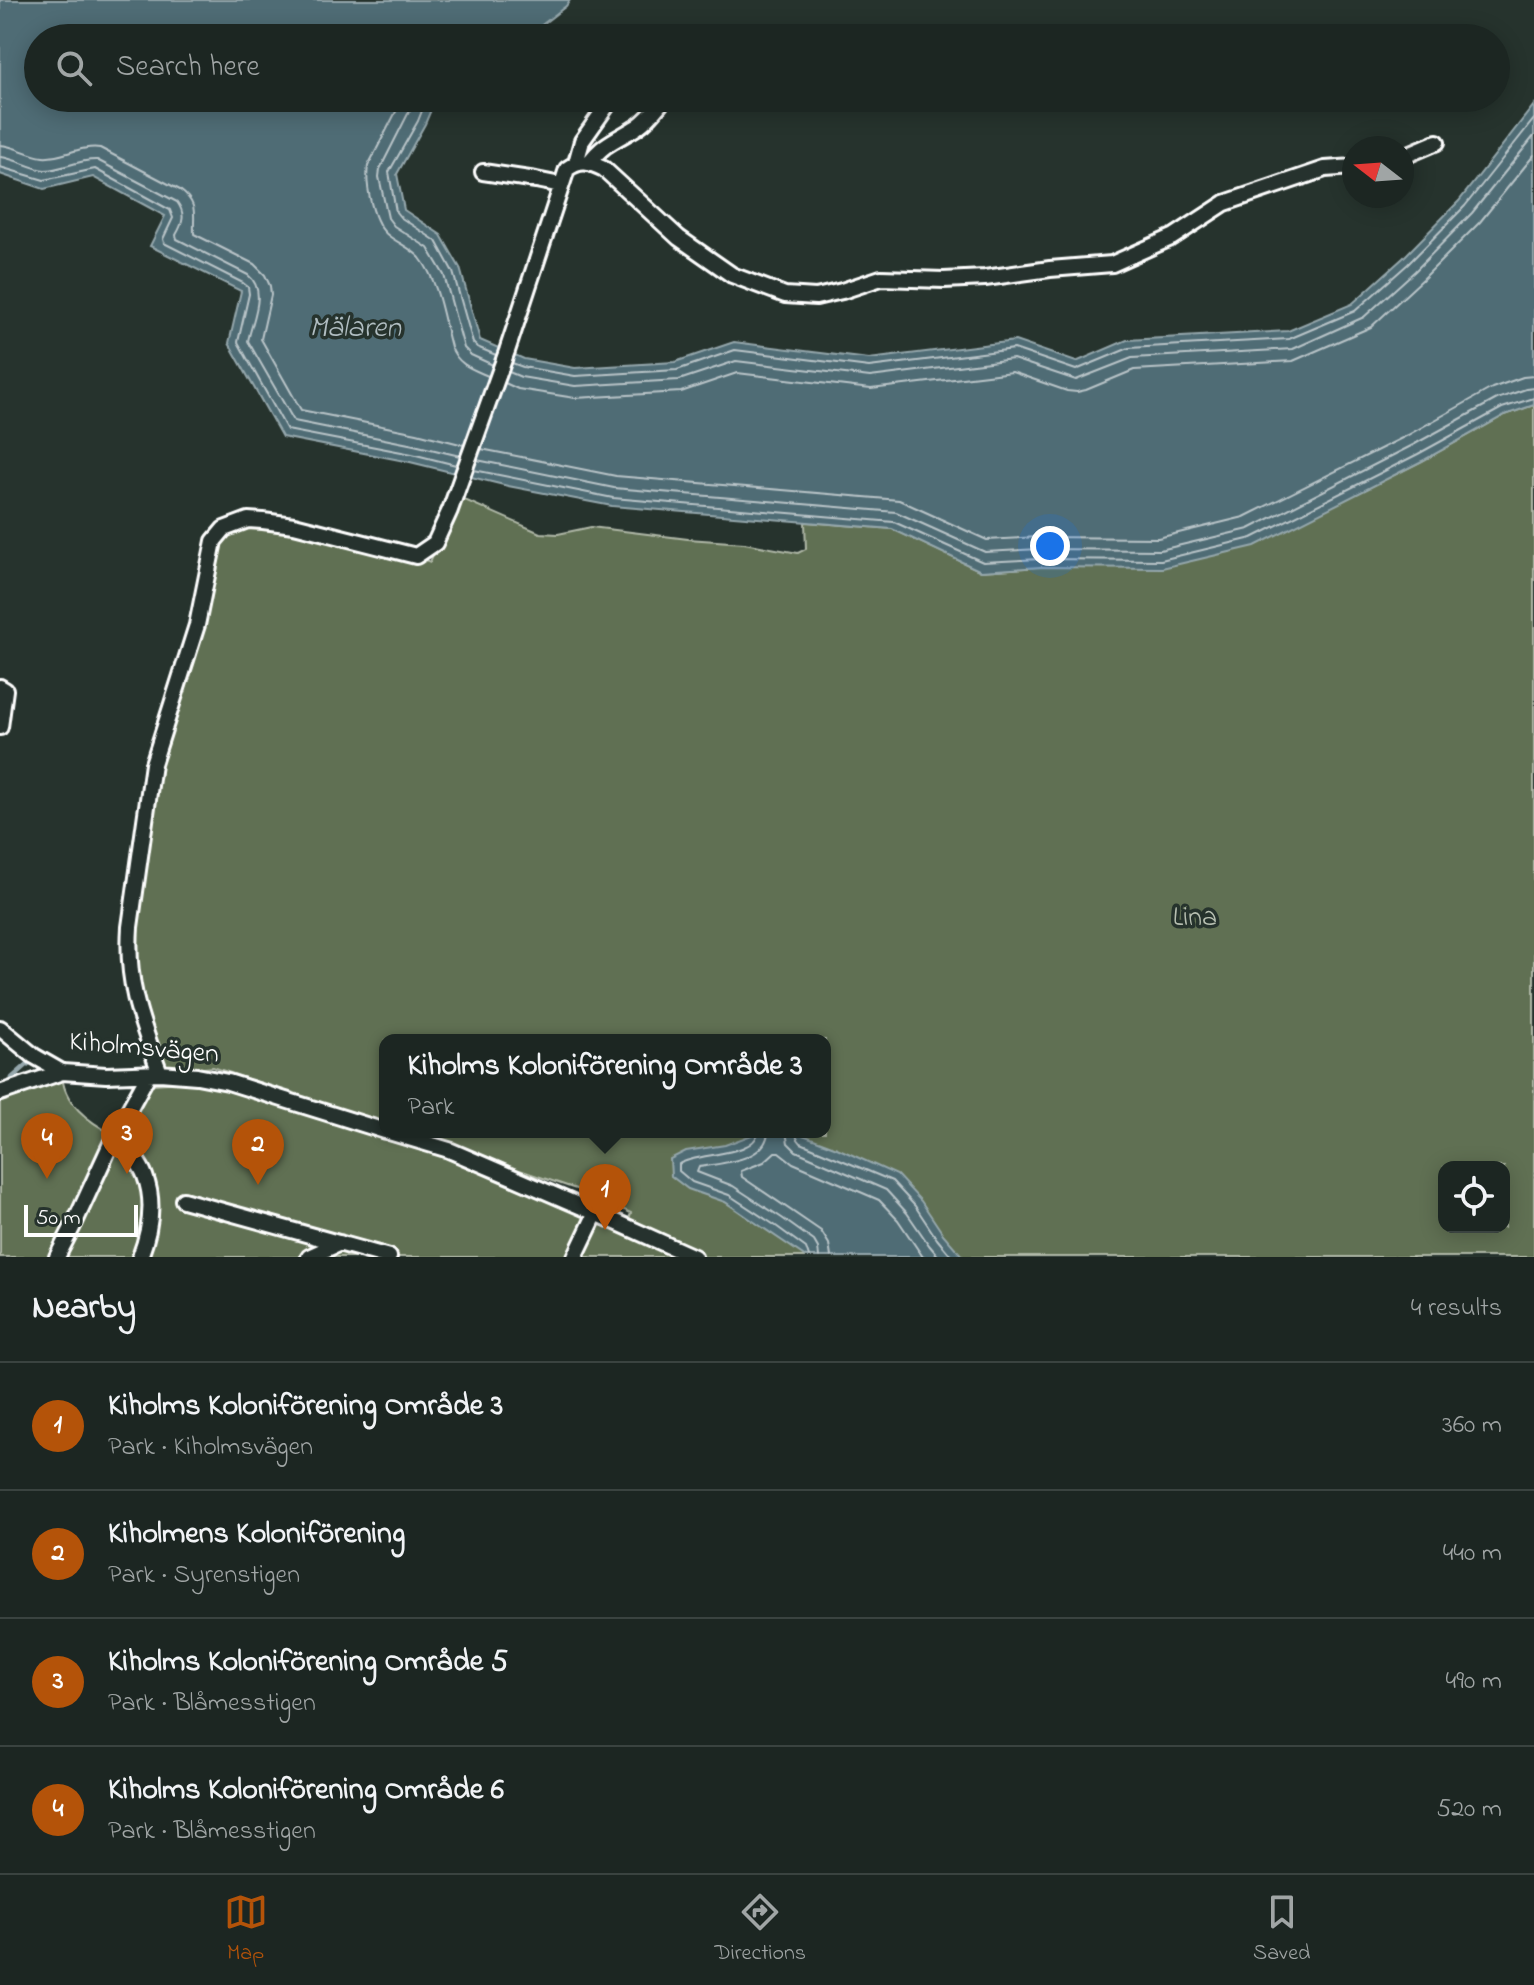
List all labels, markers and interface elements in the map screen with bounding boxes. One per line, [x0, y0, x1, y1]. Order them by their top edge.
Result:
search box [24, 24, 1510, 112]
icon: search [52, 46, 96, 90]
text: Search here [116, 46, 260, 90]
north arrow [1342, 136, 1414, 208]
water label: Mälaren [309, 307, 402, 351]
your location [1030, 526, 1070, 566]
park label: Lina [1173, 898, 1217, 939]
street label: Kiholmsvägen [67, 1022, 221, 1076]
popup [379, 1034, 831, 1138]
text: Kiholms Koloniförening Område 3 [407, 1045, 803, 1089]
text: Park [407, 1089, 454, 1127]
pin: 3 [101, 1108, 153, 1174]
pin: 4 [21, 1113, 73, 1179]
pin: 2 [232, 1119, 284, 1185]
map controls [1438, 1161, 1510, 1233]
button: locate [1438, 1161, 1510, 1233]
pin: 1 [579, 1164, 631, 1230]
scale bar [24, 1201, 138, 1237]
text: 50 m [36, 1203, 81, 1235]
text: Nearby [32, 1284, 136, 1334]
text: 4 results [1411, 1290, 1502, 1328]
text: Kiholms Koloniförening Område 3 [108, 1385, 503, 1429]
text: 1 [54, 1407, 62, 1445]
text: 360 m [1442, 1407, 1502, 1445]
text: Park · Kiholmsvägen [108, 1429, 313, 1467]
text: Kiholmens Koloniförening [108, 1513, 405, 1557]
text: 2 [52, 1535, 64, 1573]
text: 440 m [1443, 1535, 1502, 1573]
text: Park · Syrenstigen [108, 1557, 300, 1595]
text: Kiholms Koloniförening Område 5 [108, 1641, 508, 1685]
text: 3 [53, 1663, 63, 1701]
text: 490 m [1446, 1663, 1502, 1701]
text: Park · Blåmesstigen [108, 1685, 316, 1723]
text: Kiholms Koloniförening Område 6 [108, 1769, 504, 1813]
text: 4 [53, 1791, 63, 1829]
text: 520 m [1436, 1791, 1502, 1829]
text: Park · Blåmesstigen [108, 1813, 316, 1851]
tab: Map [224, 1890, 268, 1970]
tab: Directions [715, 1890, 806, 1970]
tab: Saved [1253, 1890, 1310, 1970]

